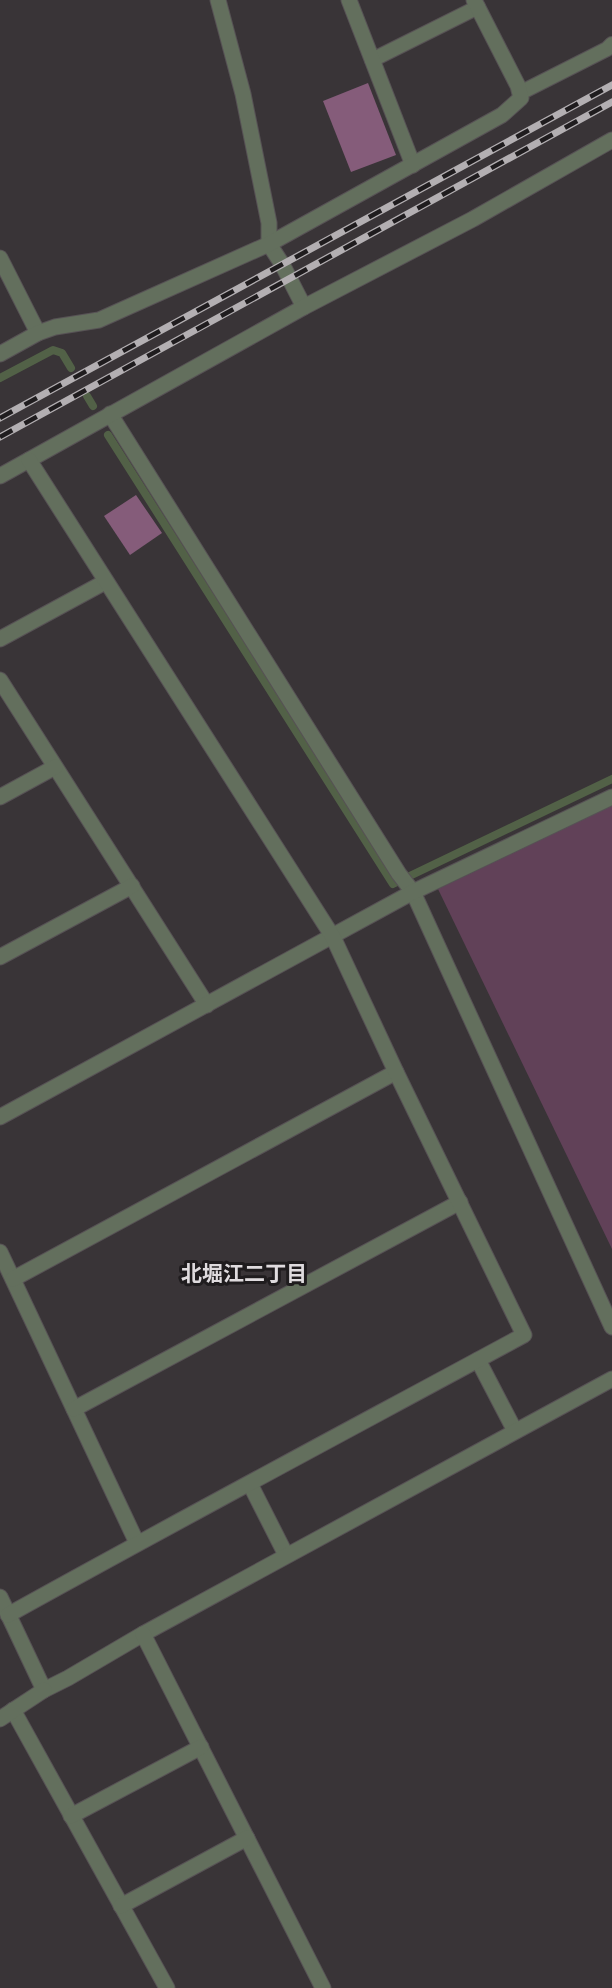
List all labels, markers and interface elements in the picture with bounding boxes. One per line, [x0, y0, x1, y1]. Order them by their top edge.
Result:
district label: 北堀江二丁目 [181, 1261, 307, 1286]

